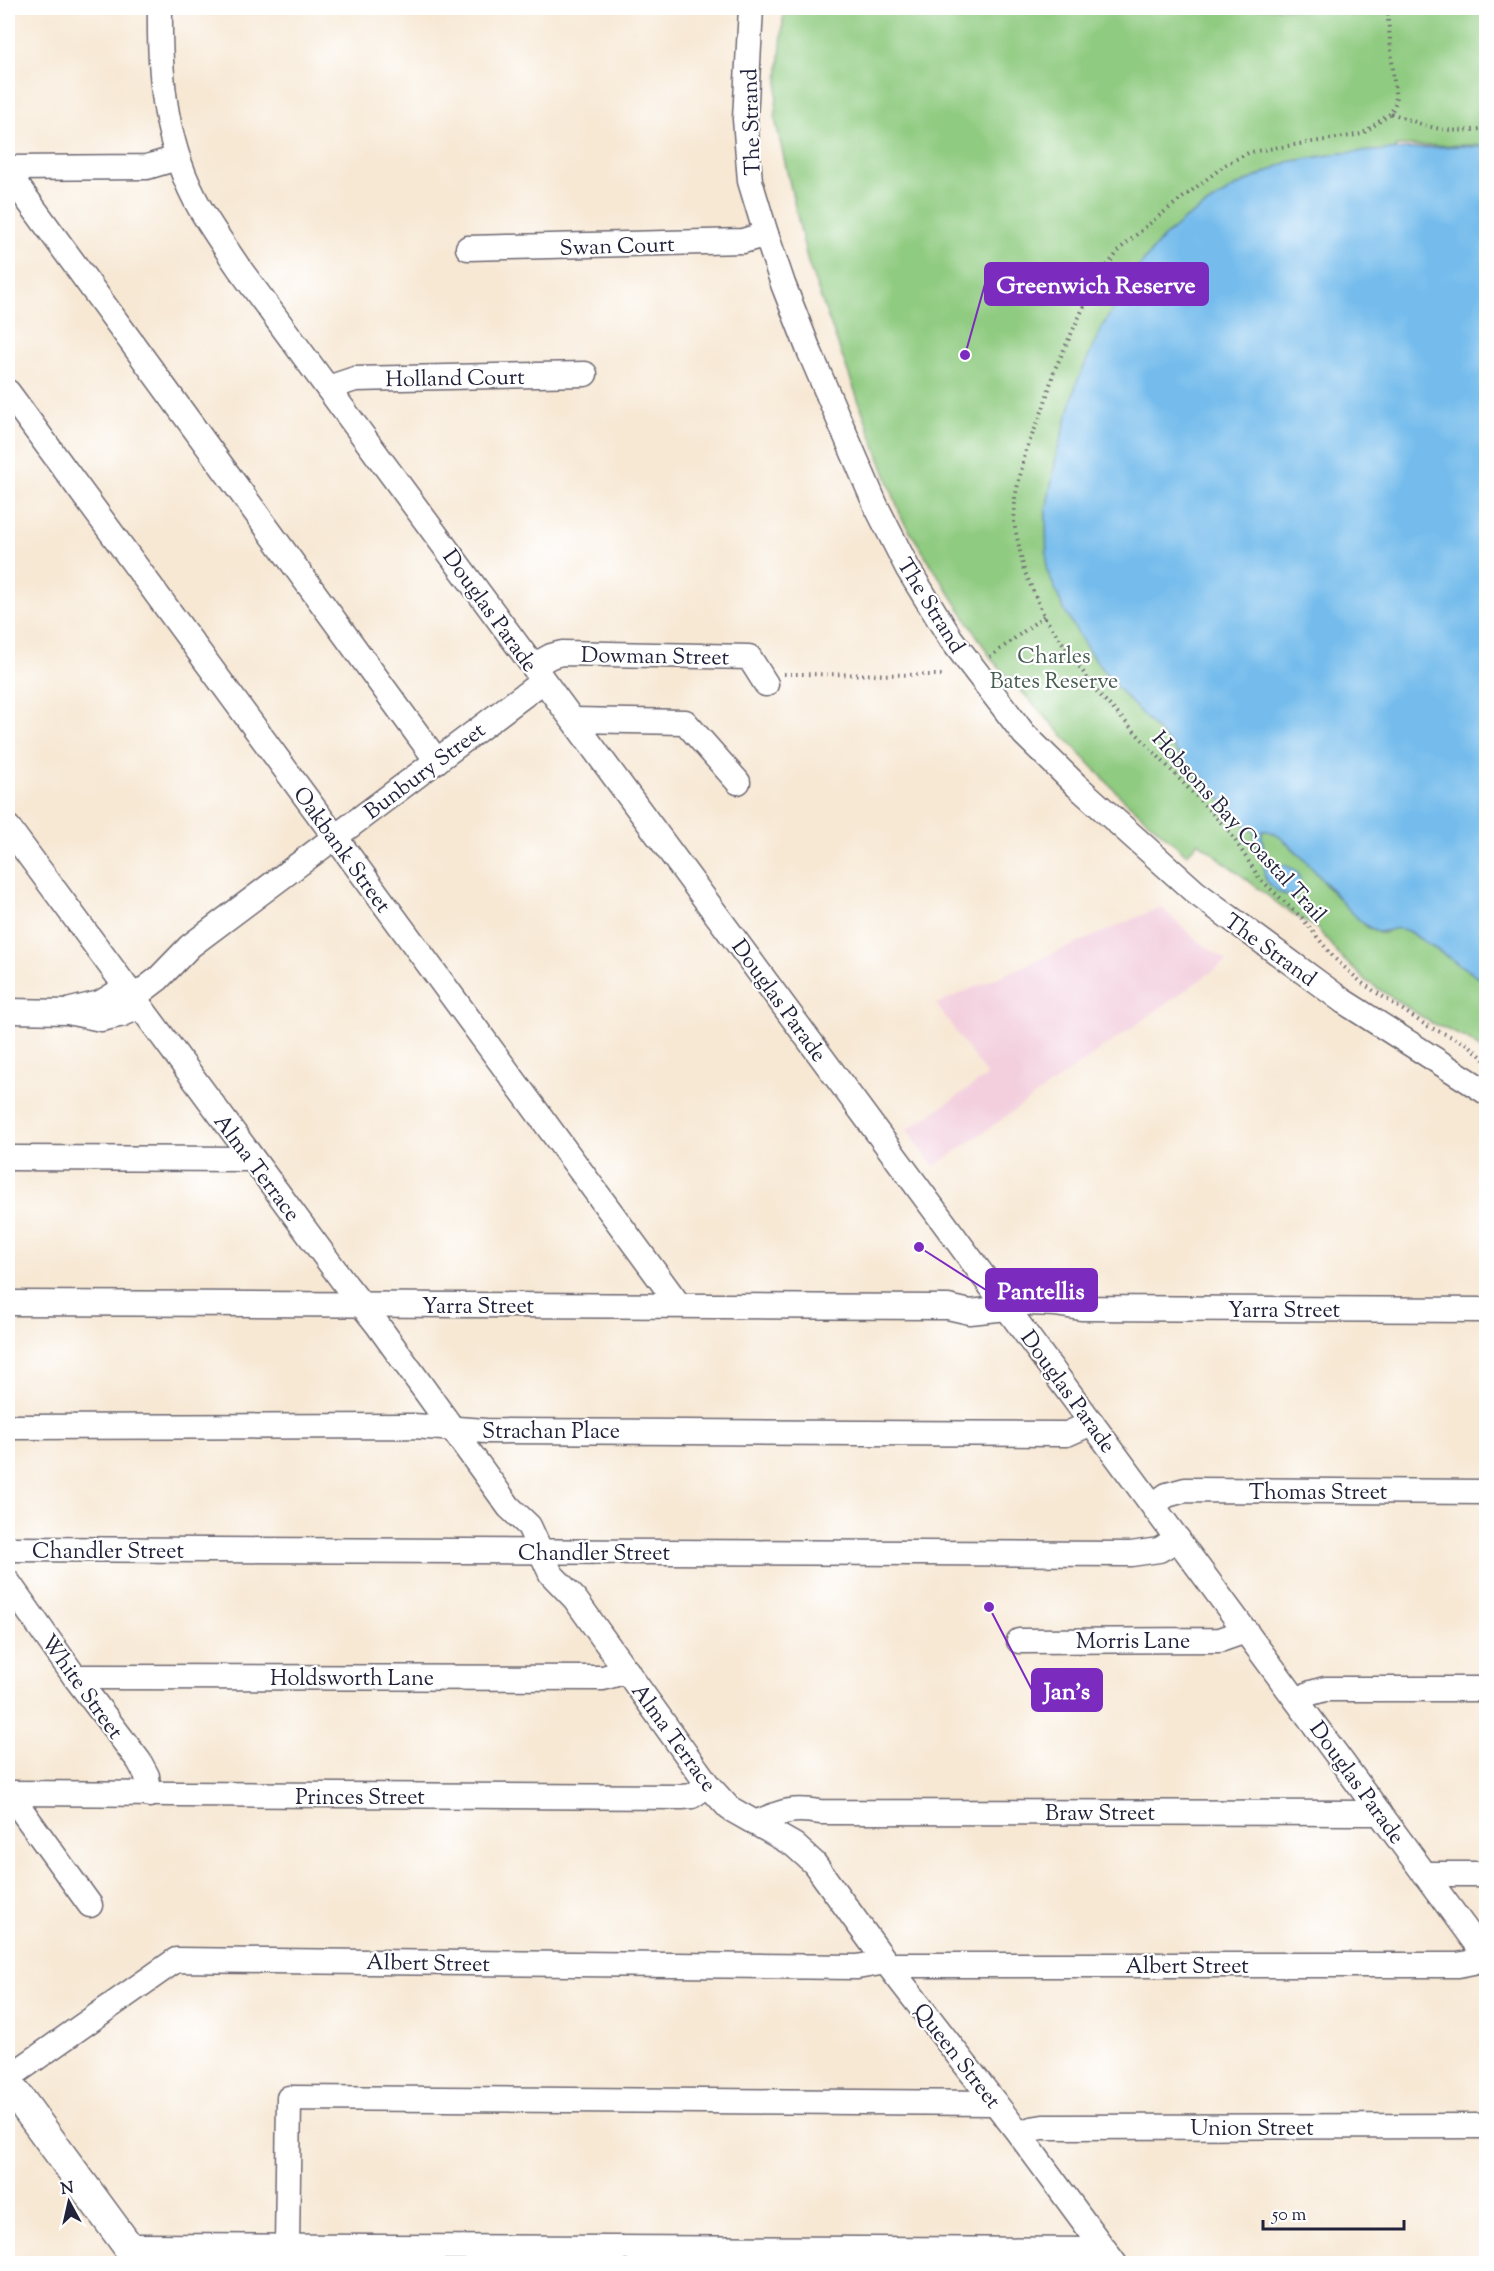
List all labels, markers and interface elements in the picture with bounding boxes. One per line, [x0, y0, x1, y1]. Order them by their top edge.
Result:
street label: The Strand [735, 68, 771, 176]
street label: Swan Court [559, 230, 676, 266]
callout: Greenwich Reserve [985, 263, 1208, 305]
text: Greenwich Reserve [996, 270, 1196, 304]
street label: Holland Court [385, 363, 525, 397]
street label: Douglas Parade [433, 544, 544, 680]
street label: The Strand [887, 553, 971, 661]
street label: Dowman Street [581, 641, 730, 675]
park label: Charles Bates Reserve [990, 642, 1118, 699]
street label: Bunbury Street [358, 716, 494, 829]
street label: Hobsons Bay Coastal Trail [1143, 725, 1333, 931]
street label: Oakbank Street [284, 781, 398, 921]
street label: The Strand [1216, 907, 1322, 996]
street label: Douglas Parade [722, 934, 833, 1070]
street label: Alma Terrace [205, 1108, 307, 1229]
callout: Pantellis [986, 1269, 1097, 1311]
text: Pantellis [997, 1276, 1085, 1310]
street label: Yarra Street [422, 1292, 535, 1324]
street label: Yarra Street [1228, 1296, 1341, 1328]
street label: Douglas Parade [1011, 1325, 1122, 1461]
street label: Strachan Place [482, 1417, 620, 1449]
street label: Thomas Street [1249, 1478, 1388, 1510]
street label: Chandler Street [32, 1537, 184, 1569]
street label: Chandler Street [518, 1539, 670, 1571]
street label: Morris Lane [1076, 1627, 1190, 1659]
street label: White Street [32, 1629, 130, 1747]
street label: Holdsworth Lane [270, 1664, 434, 1696]
callout: Jan's [1032, 1669, 1102, 1711]
text: Jan's [1042, 1676, 1090, 1710]
street label: Alma Terrace [622, 1678, 723, 1800]
street label: Douglas Parade [1300, 1716, 1411, 1852]
street label: Princes Street [295, 1783, 425, 1815]
street label: Braw Street [1045, 1799, 1155, 1831]
street label: Albert Street [366, 1948, 491, 1982]
street label: Albert Street [1125, 1952, 1249, 1984]
street label: Queen Street [904, 1997, 1007, 2117]
street label: Union Street [1190, 2114, 1314, 2146]
north arrow [39, 2172, 99, 2232]
text: N [59, 2177, 75, 2202]
scale bar [1263, 2193, 1404, 2231]
text: 50 m [1271, 2203, 1307, 2229]

